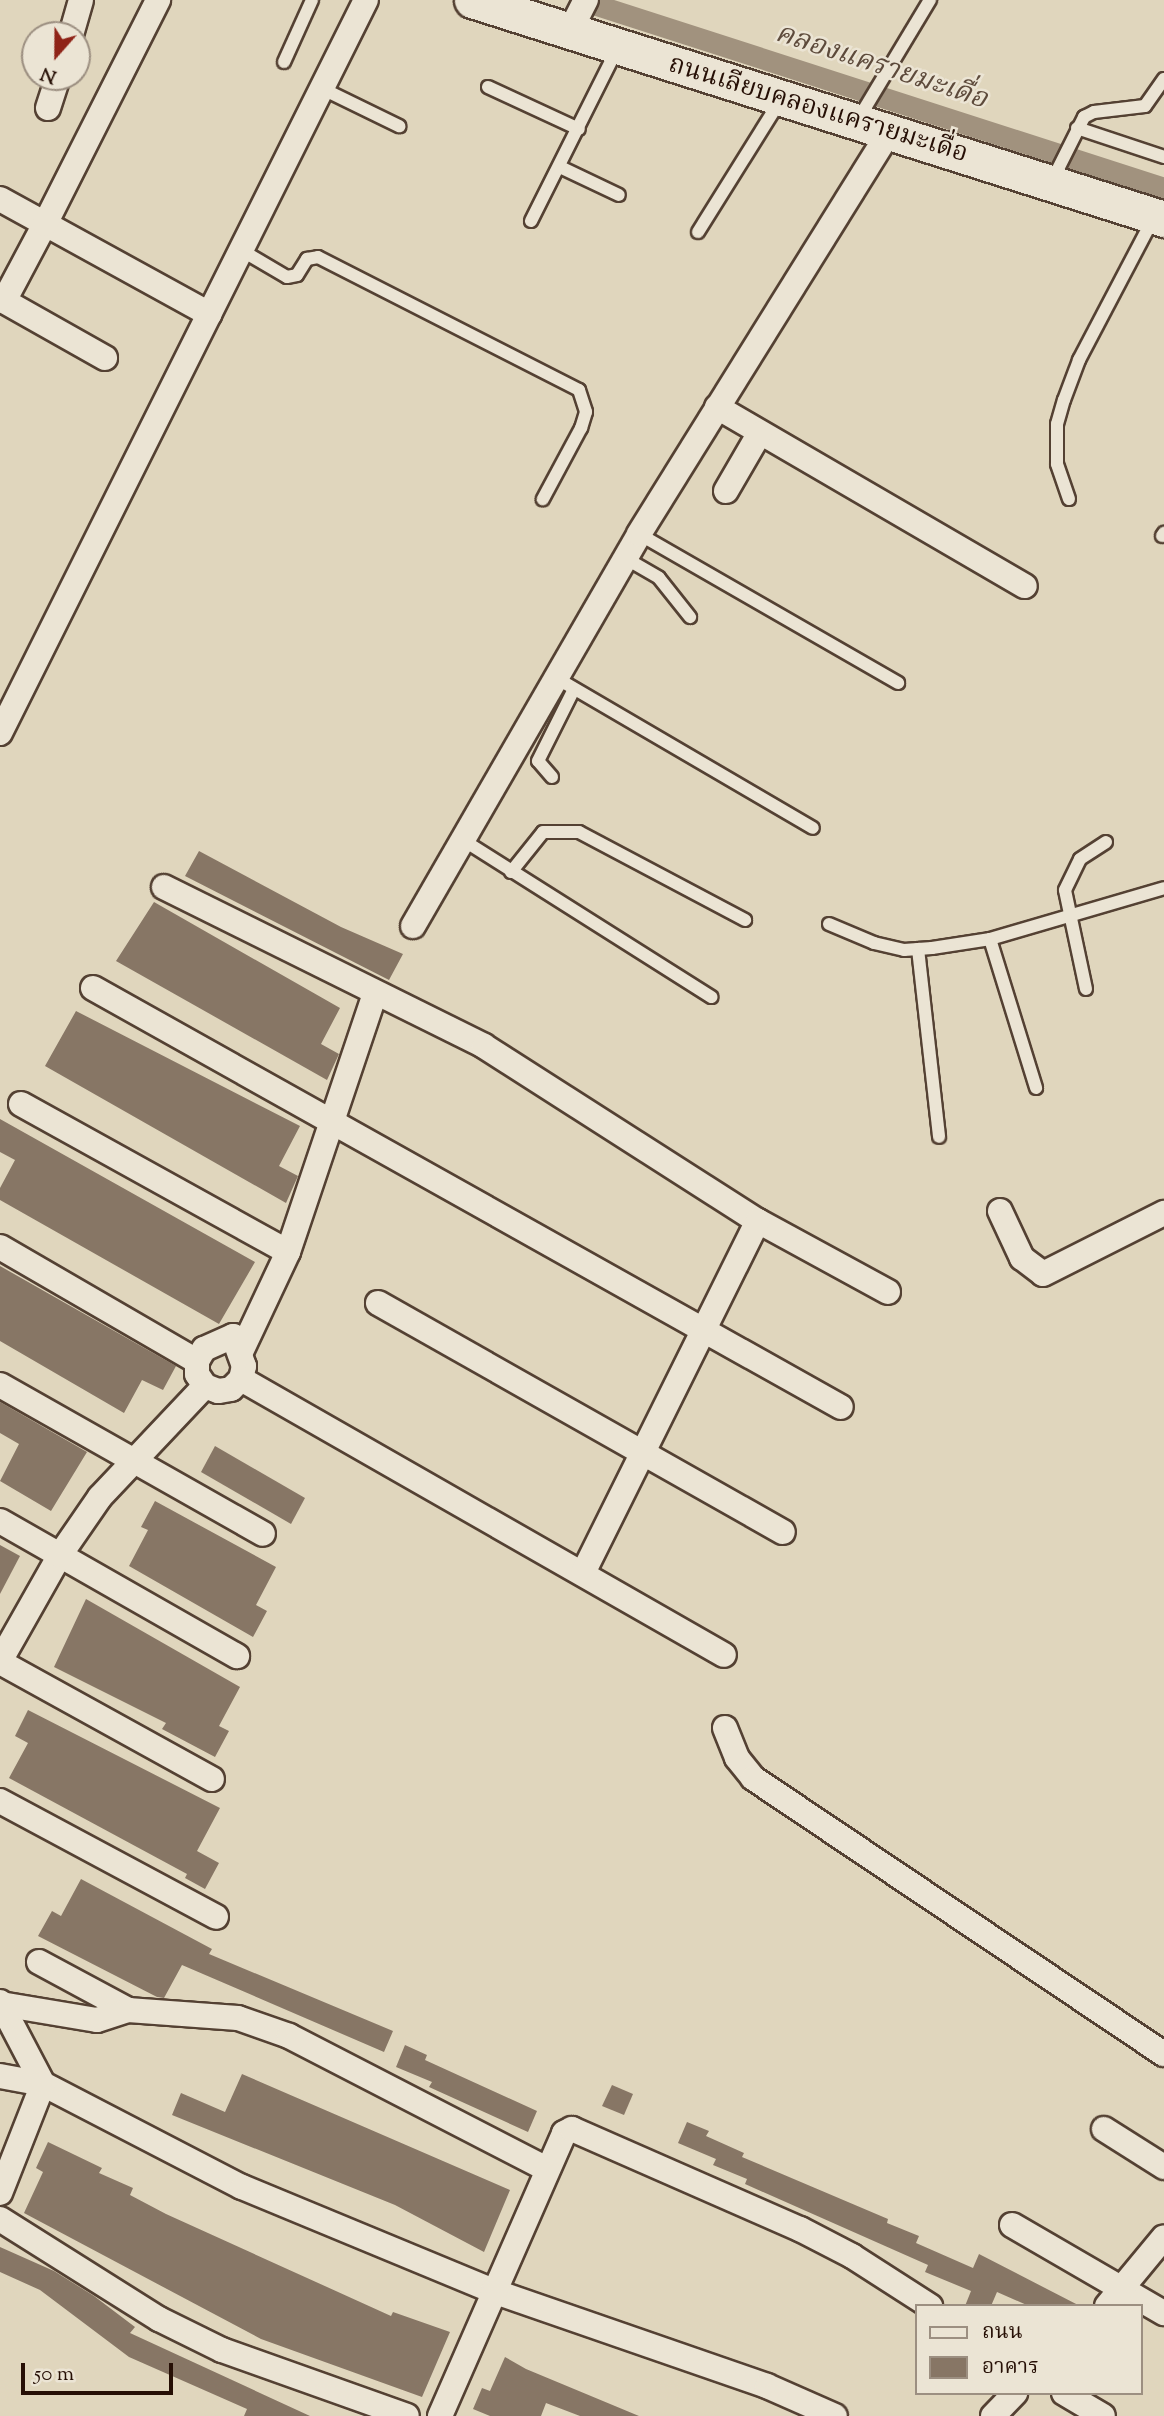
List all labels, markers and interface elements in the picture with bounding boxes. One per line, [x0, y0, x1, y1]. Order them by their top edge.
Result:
water label: คลองแครายมะเดื่อ [771, 17, 991, 117]
north arrow [21, 21, 91, 91]
street label: ถนนเลียบคลองแครายมะเดื่อ [665, 50, 971, 170]
text: N [37, 59, 61, 90]
legend [916, 2304, 1143, 2395]
text: ถนน [982, 2318, 1023, 2348]
scale bar [24, 2350, 177, 2394]
text: อาคาร [982, 2353, 1039, 2383]
text: 50 m [34, 2360, 74, 2390]

